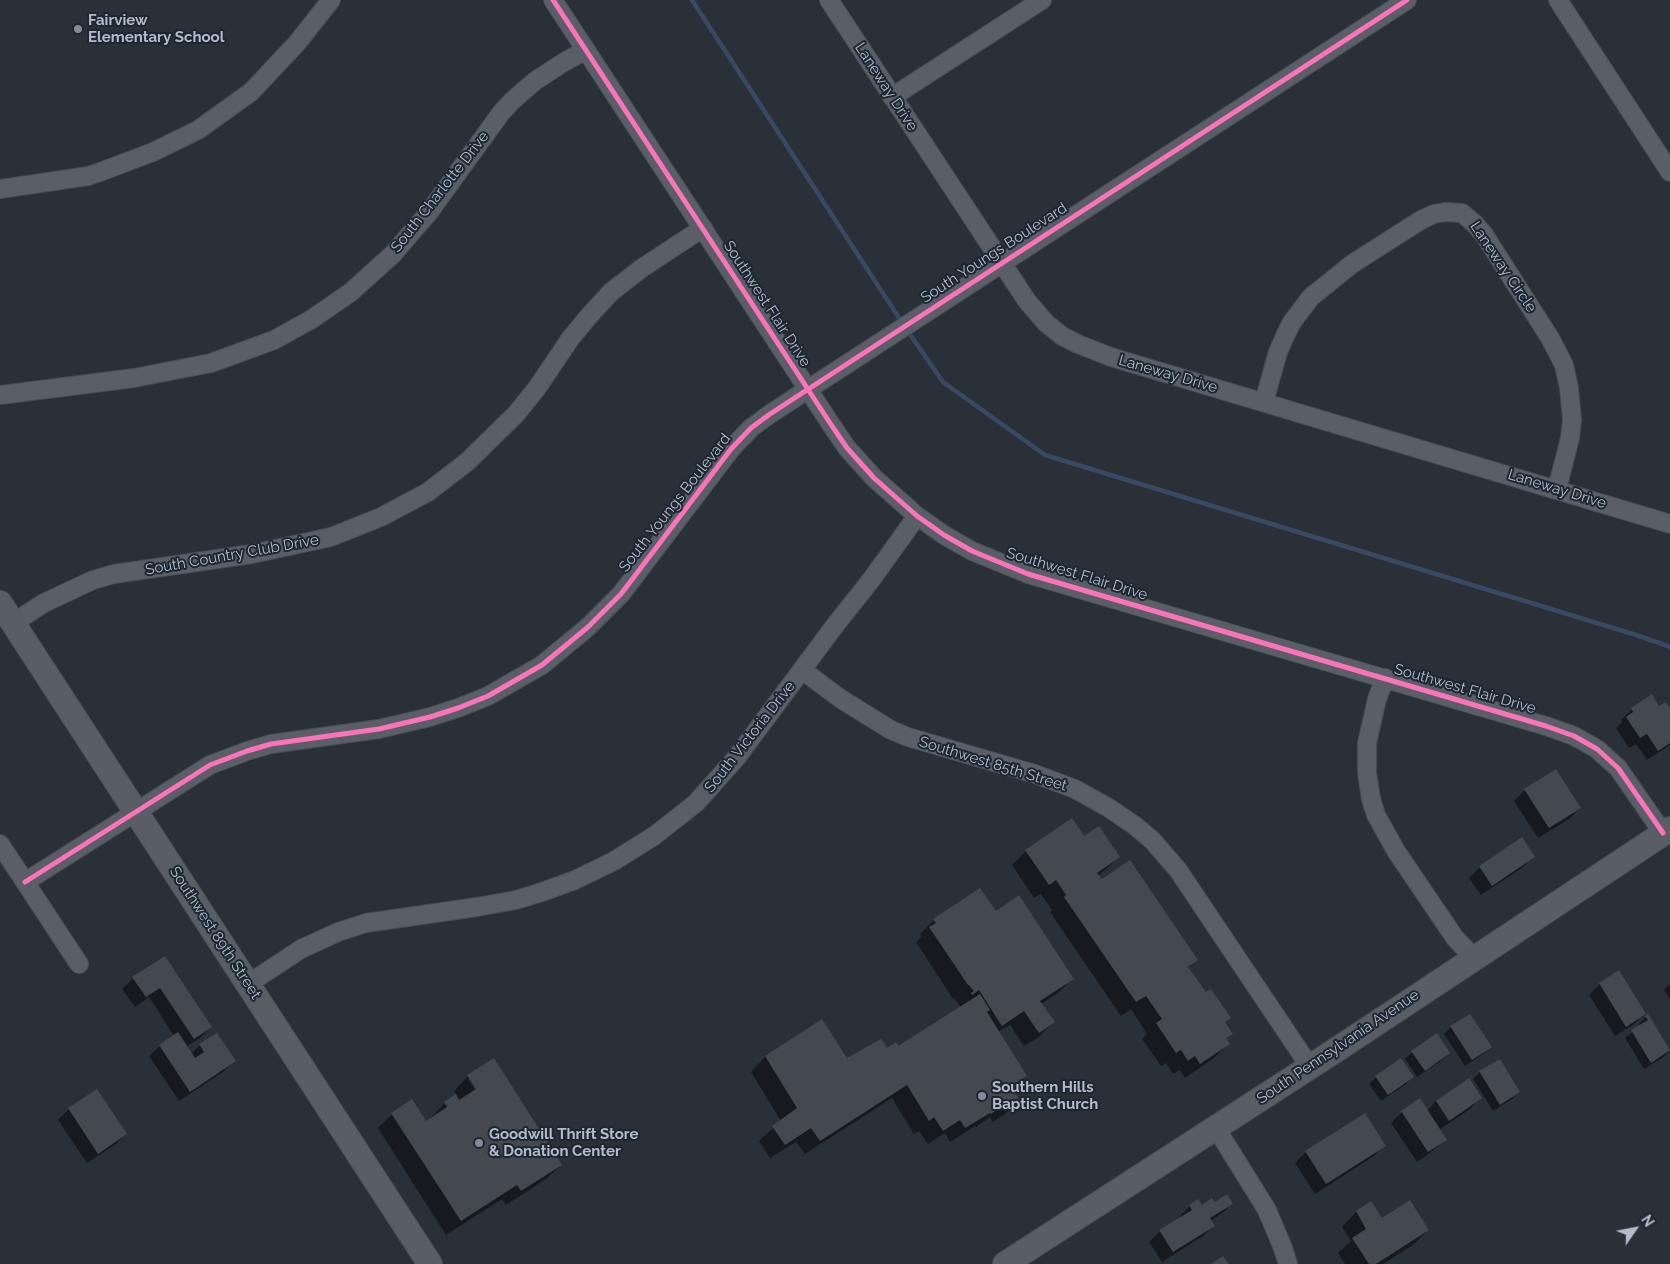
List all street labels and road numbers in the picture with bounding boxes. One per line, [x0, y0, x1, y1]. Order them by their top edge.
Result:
street label: Laneway Drive [851, 39, 921, 135]
street label: South Charlotte Drive [387, 128, 493, 256]
street label: South Youngs Boulevard [918, 199, 1070, 307]
street label: Laneway Circle [1466, 218, 1540, 316]
street label: Southwest Flair Drive [720, 238, 814, 370]
street label: Laneway Drive [1117, 351, 1219, 397]
street label: South Youngs Boulevard [615, 430, 735, 576]
street label: Laneway Drive [1506, 465, 1608, 513]
street label: South Country Club Drive [144, 531, 320, 579]
street label: Southwest Flair Drive [1004, 544, 1150, 604]
street label: Southwest Flair Drive [1392, 660, 1538, 718]
street label: South Victoria Drive [701, 678, 799, 796]
street label: Southwest 85th Street [917, 733, 1069, 795]
street label: Southwest 89th Street [165, 863, 265, 1003]
street label: South Pennsylvania Avenue [1254, 986, 1422, 1108]

